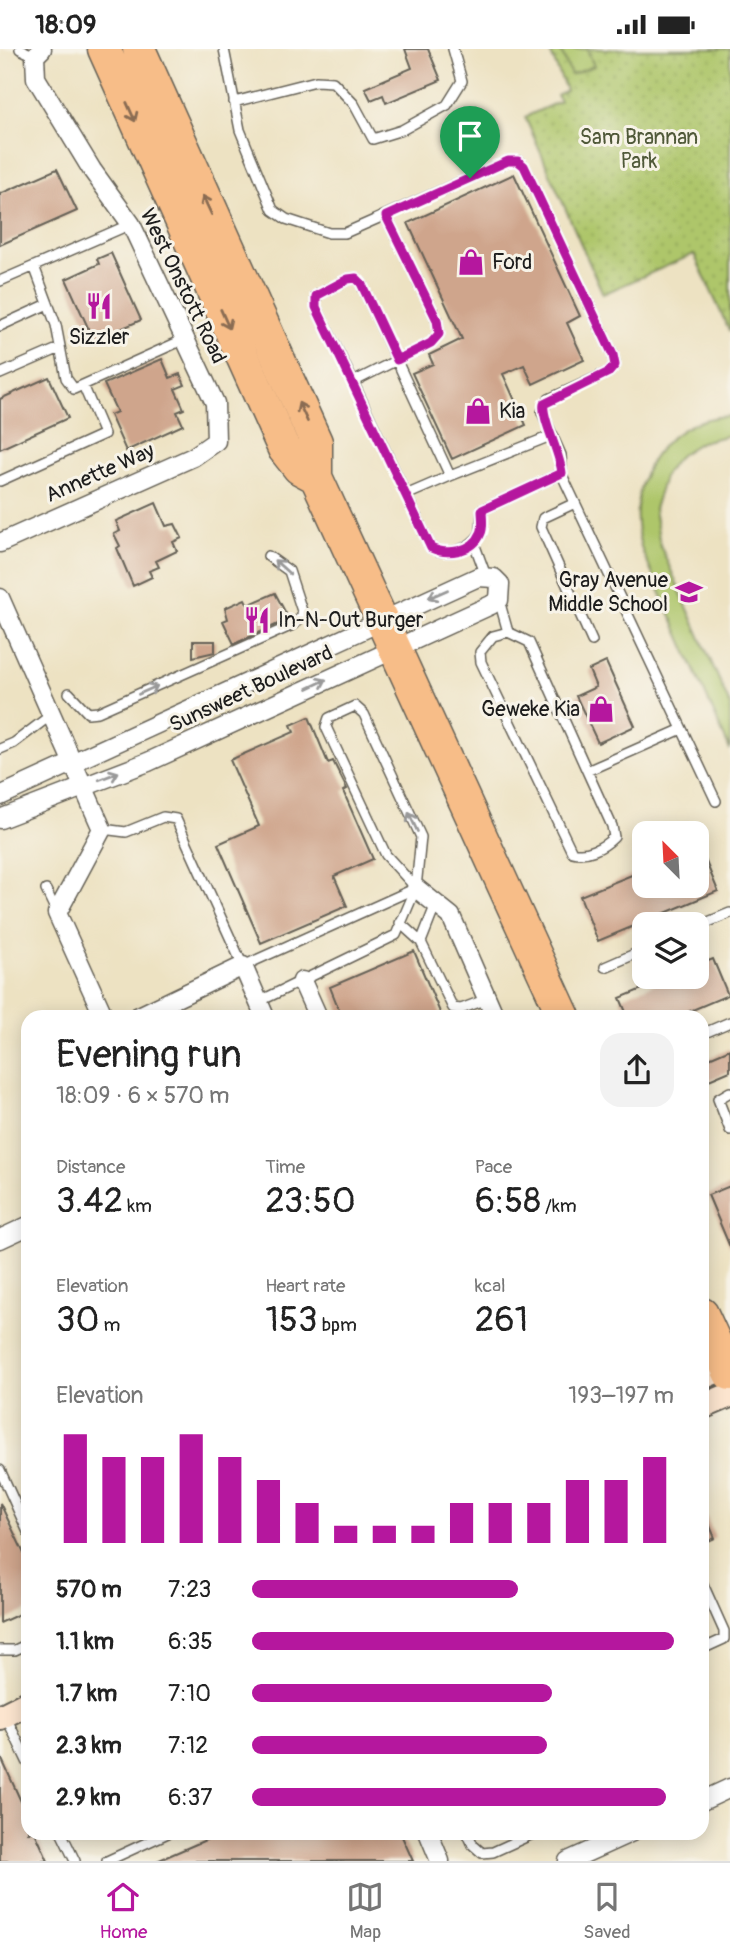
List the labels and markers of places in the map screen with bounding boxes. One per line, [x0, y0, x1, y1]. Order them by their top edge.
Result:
pin [440, 106, 500, 178]
shop icon: Ford [456, 247, 486, 277]
place label: Ford [492, 249, 532, 276]
restaurant icon: Sizzler [84, 291, 114, 321]
place label: Sizzler [69, 324, 130, 351]
shop icon: Kia [463, 396, 493, 426]
place label: Kia [499, 398, 525, 425]
place label: Gray Avenue Middle School [548, 567, 669, 618]
school or university icon: Gray Avenue Middle School [674, 577, 704, 607]
restaurant icon: In-N-Out Burger [242, 605, 272, 635]
place label: In-N-Out Burger [278, 607, 424, 634]
shop icon: Geweke Kia [586, 694, 616, 724]
place label: Geweke Kia [481, 696, 580, 723]

